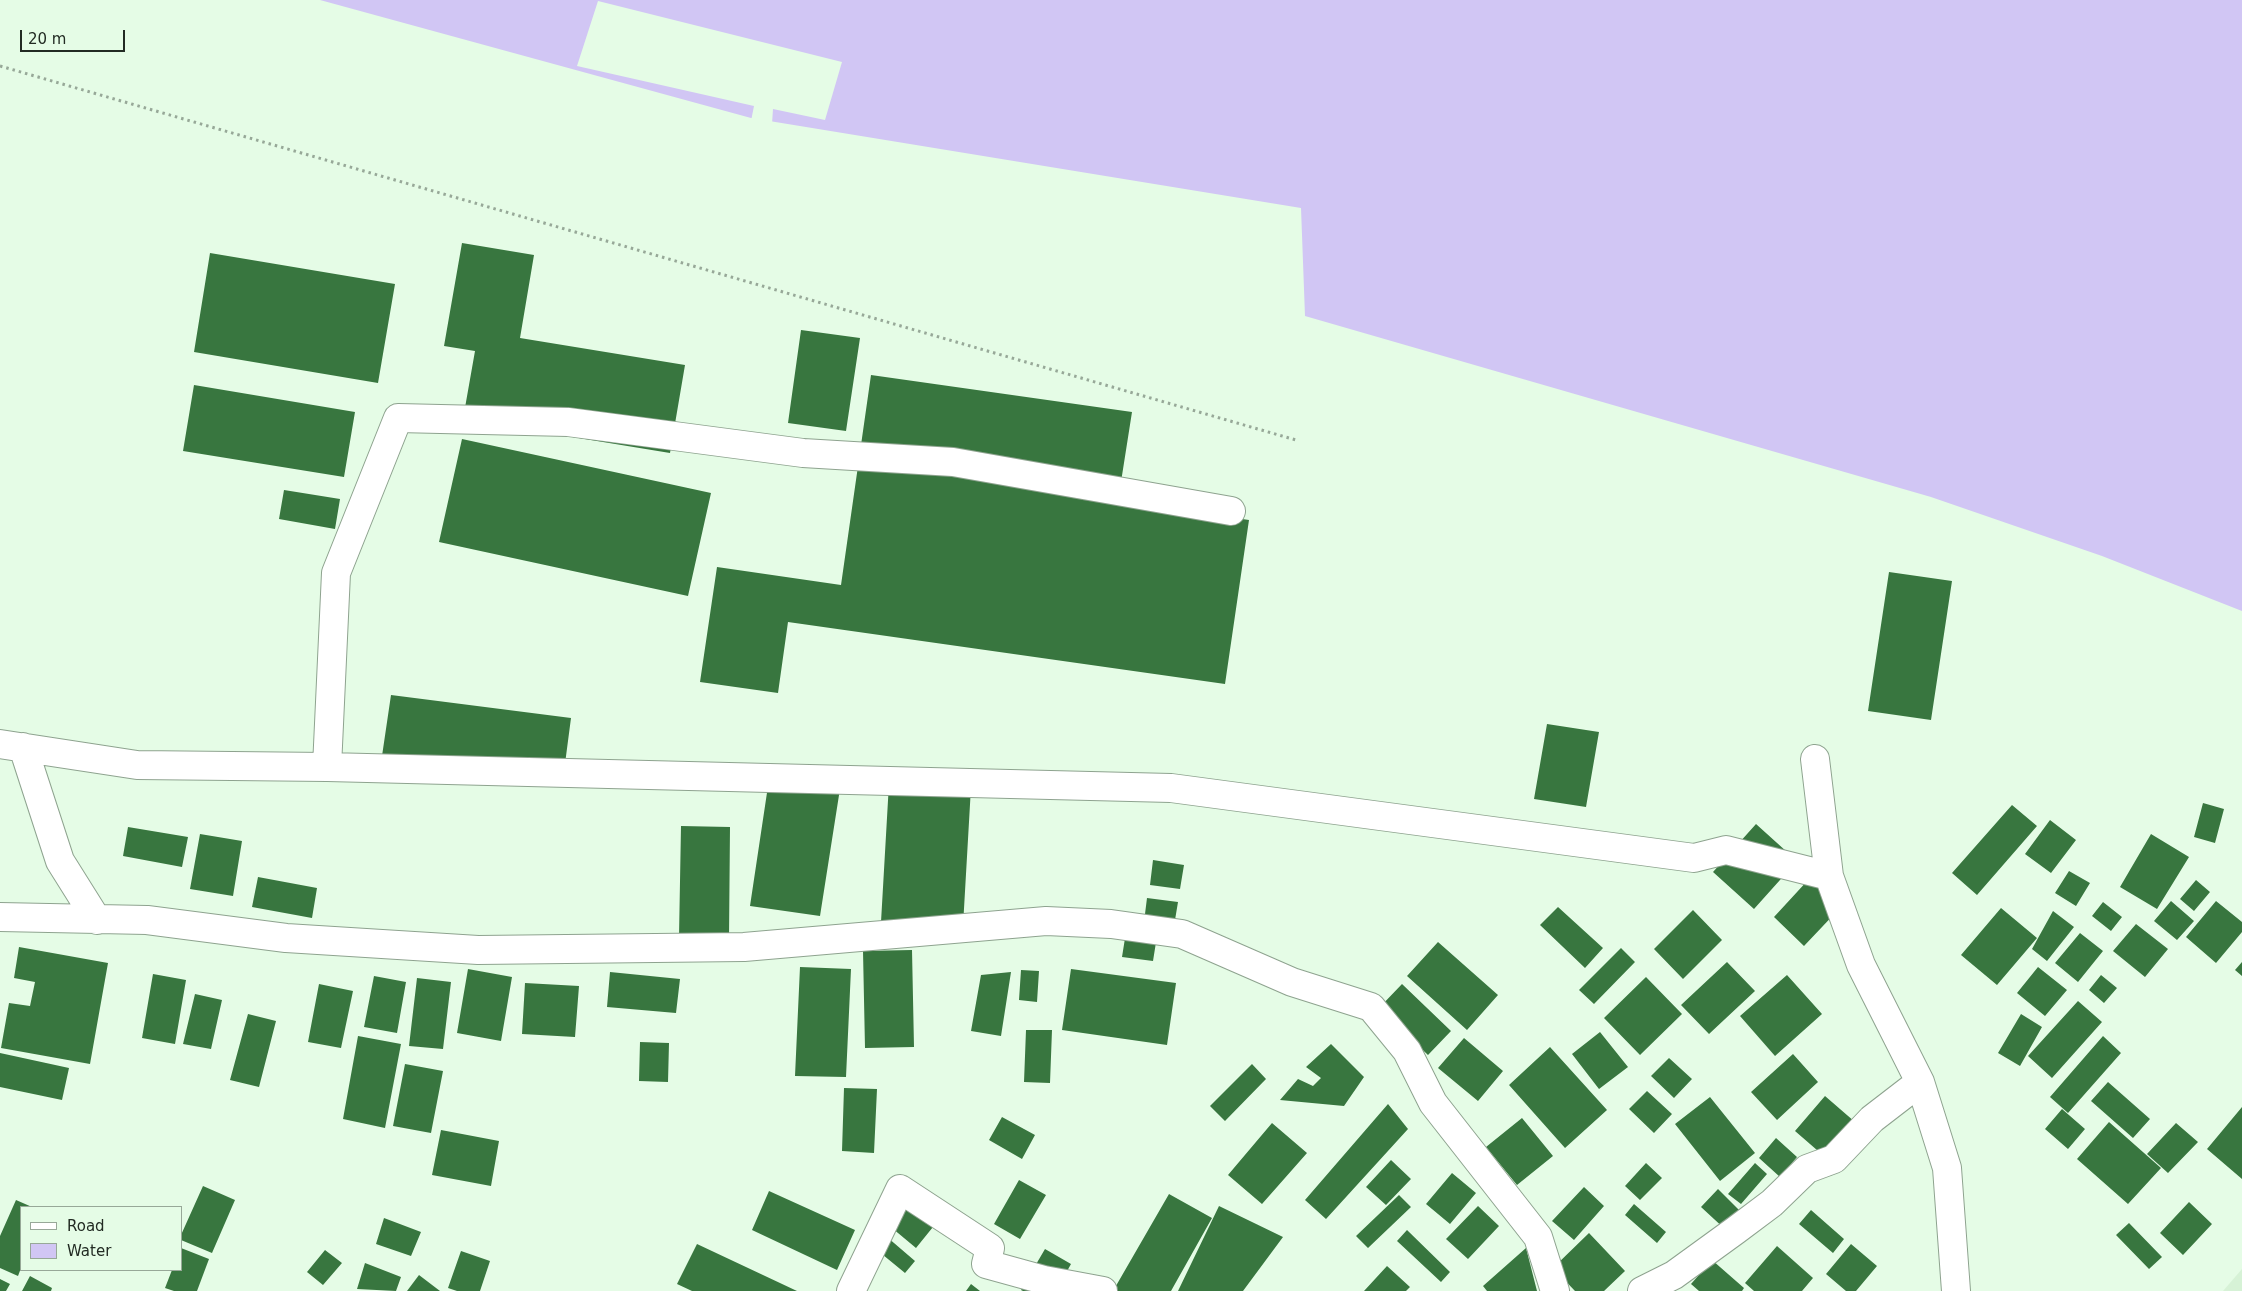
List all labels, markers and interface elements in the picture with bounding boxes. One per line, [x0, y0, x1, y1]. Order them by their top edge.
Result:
scale bar [22, 20, 128, 52]
text: 20 m [28, 30, 66, 48]
legend [20, 1206, 182, 1271]
text: Road [67, 1217, 105, 1235]
text: Water [67, 1242, 111, 1260]

